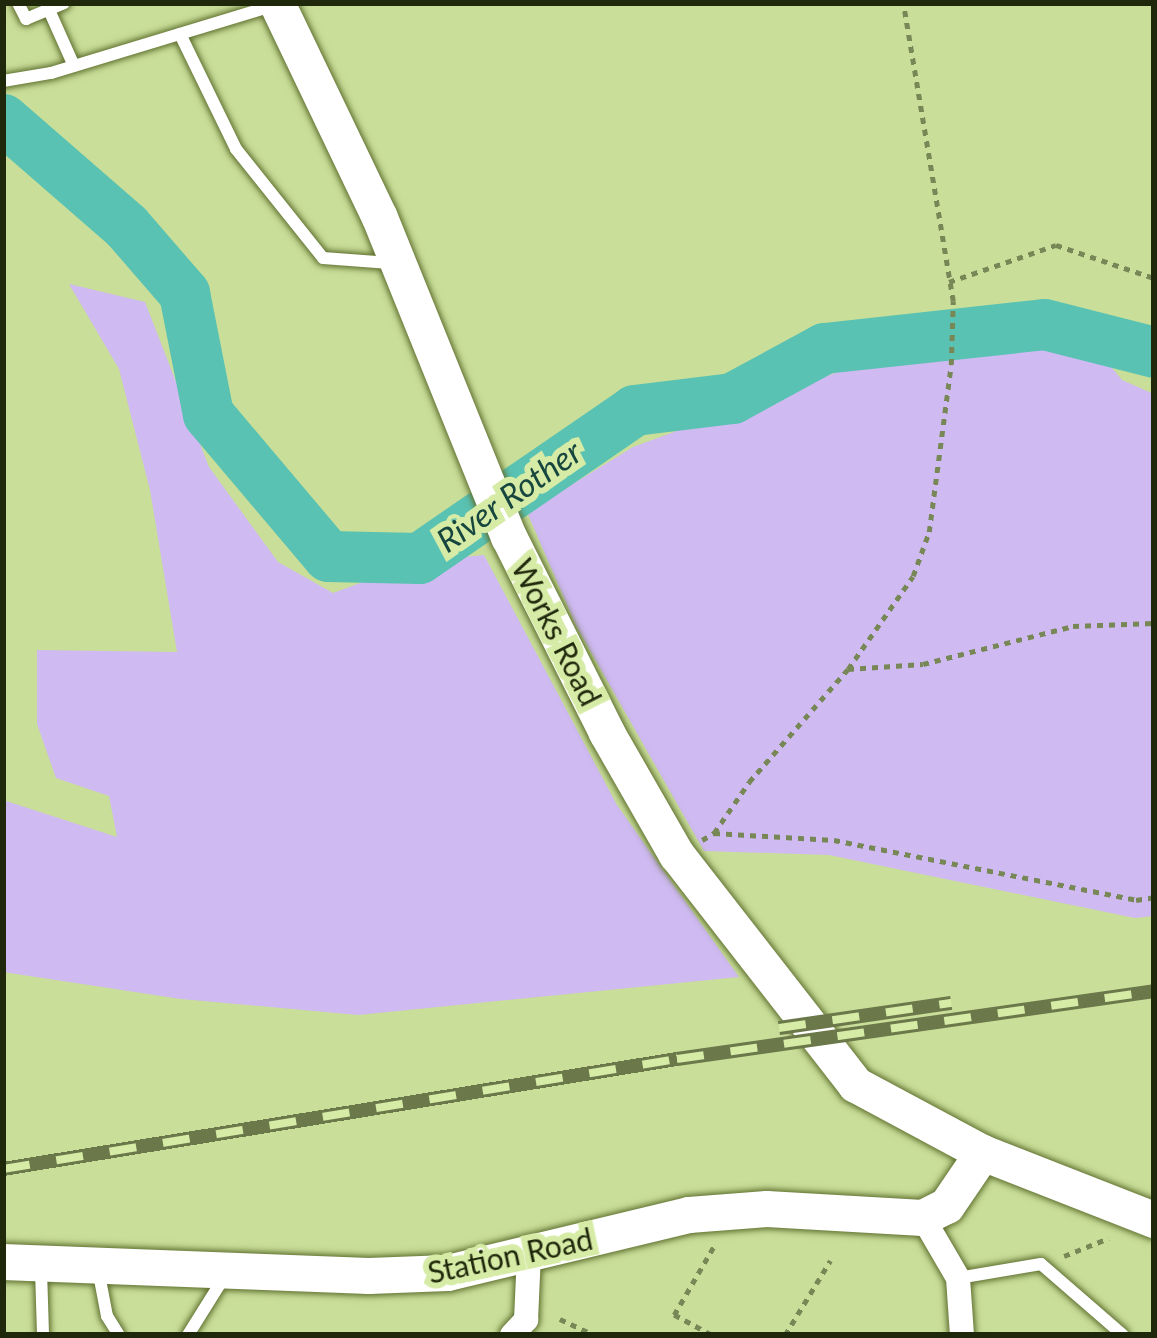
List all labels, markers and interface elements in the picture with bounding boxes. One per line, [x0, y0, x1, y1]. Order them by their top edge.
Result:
water label: River Rother [429, 432, 589, 560]
street label: Works Road [505, 553, 609, 711]
street label: Station Road [424, 1220, 596, 1290]

